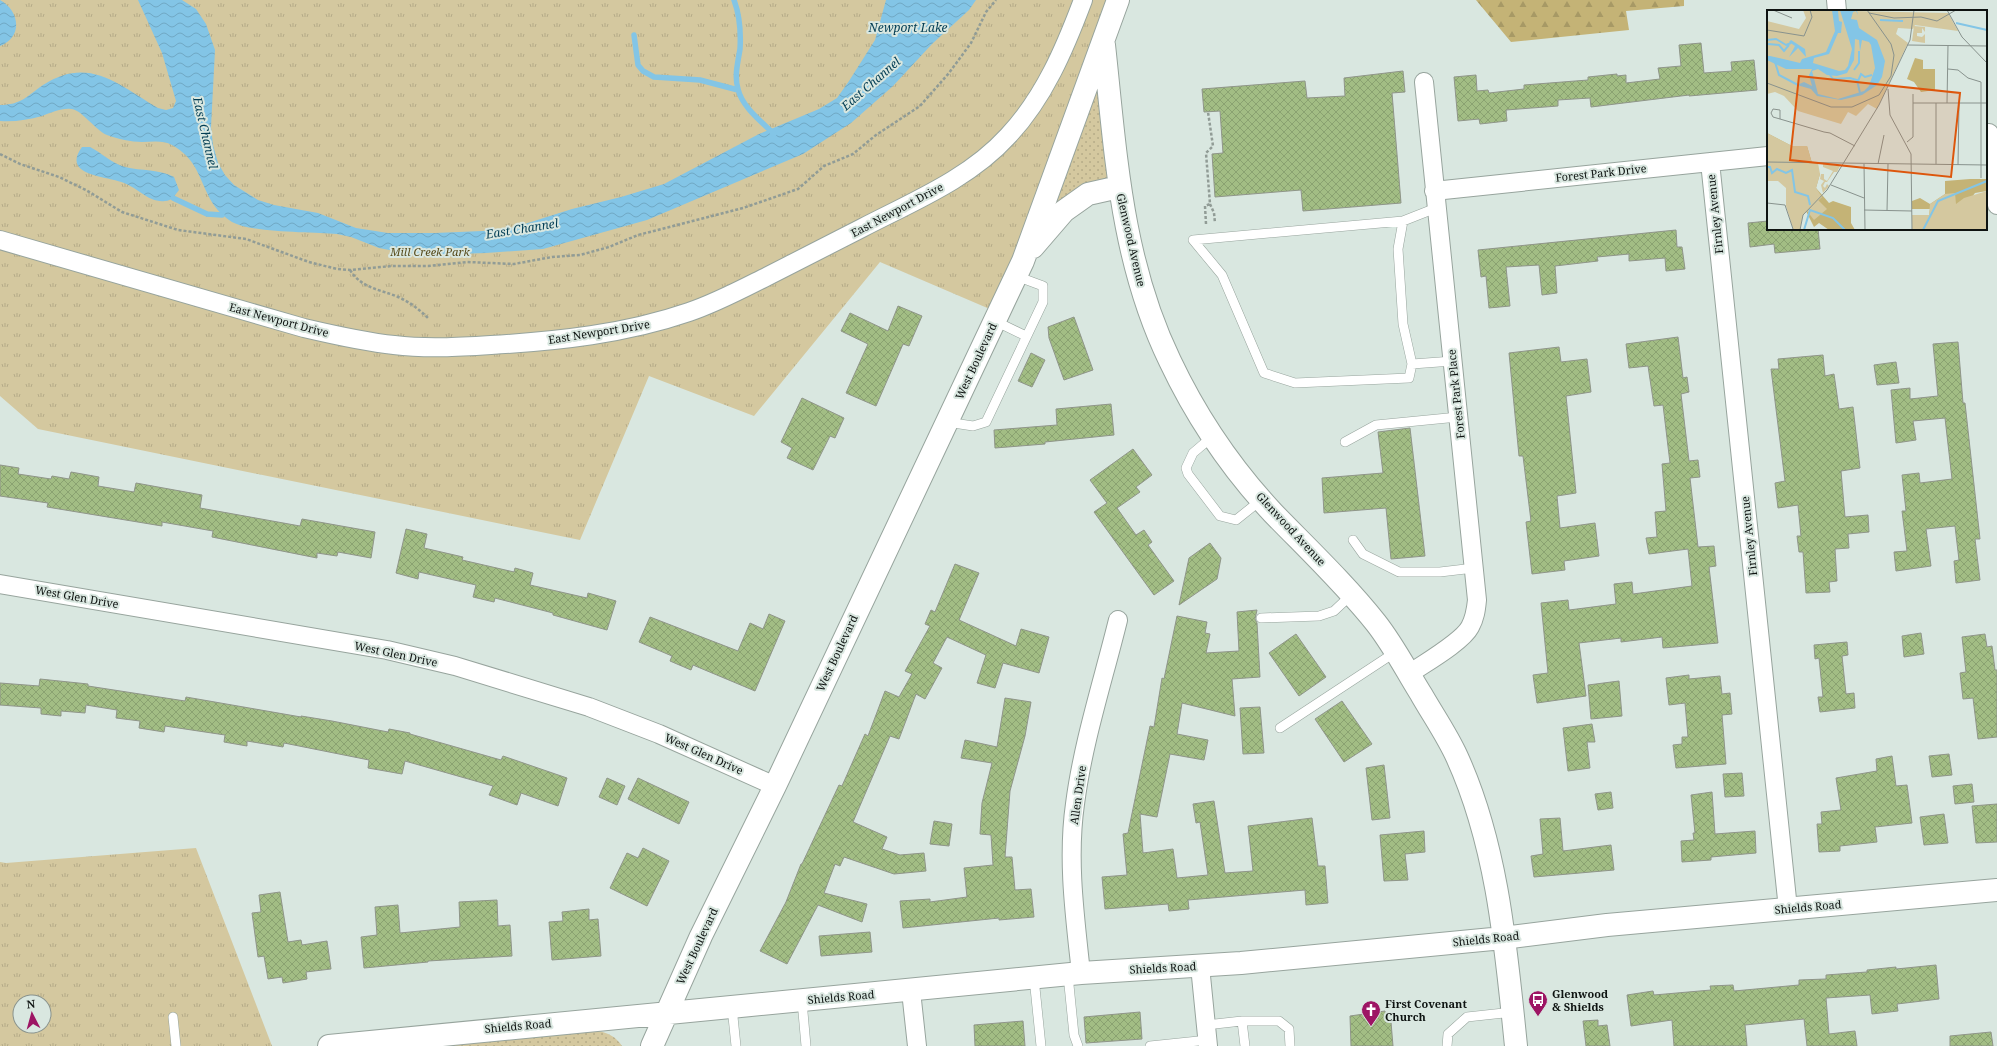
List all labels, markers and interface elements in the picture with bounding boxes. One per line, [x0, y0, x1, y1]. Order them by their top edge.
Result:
inset map [1767, 10, 1987, 230]
water label: Newport Lake [868, 19, 947, 36]
water label: East Channel [837, 53, 904, 115]
water label: East Channel [189, 94, 222, 171]
street label: Forest Park Drive [1555, 160, 1647, 185]
street label: Firnley Avenue [1703, 173, 1726, 255]
street label: East Newport Drive [848, 179, 946, 240]
street label: Glenwood Avenue [1113, 192, 1150, 288]
water label: East Channel [483, 214, 560, 243]
park label: Mill Creek Park [389, 244, 471, 259]
street label: East Newport Drive [228, 299, 331, 340]
street label: East Newport Drive [547, 316, 651, 347]
street label: West Boulevard [951, 320, 1000, 401]
street label: Forest Park Place [1443, 348, 1468, 440]
street label: Glenwood Avenue [1253, 489, 1329, 569]
street label: Firnley Avenue [1737, 495, 1760, 577]
street label: West Glen Drive [34, 582, 120, 611]
street label: West Boulevard [812, 612, 861, 693]
street label: West Glen Drive [353, 637, 439, 670]
street label: West Glen Drive [663, 730, 746, 778]
street label: Allen Drive [1066, 764, 1089, 825]
street label: Shields Road [1774, 896, 1842, 917]
street label: West Boulevard [672, 905, 721, 986]
street label: Shields Road [1452, 928, 1520, 949]
street label: Shields Road [1129, 958, 1197, 977]
street label: Shields Road [807, 986, 875, 1007]
place label: Glenwood & Shields [1552, 986, 1608, 1014]
bus stop icon: Glenwood & Shields [1527, 989, 1549, 1017]
north arrow [12, 994, 52, 1034]
text: N [26, 996, 36, 1011]
place label: First Covenant Church [1385, 996, 1467, 1024]
church icon: First Covenant Church [1360, 999, 1382, 1027]
street label: Shields Road [484, 1015, 552, 1036]

